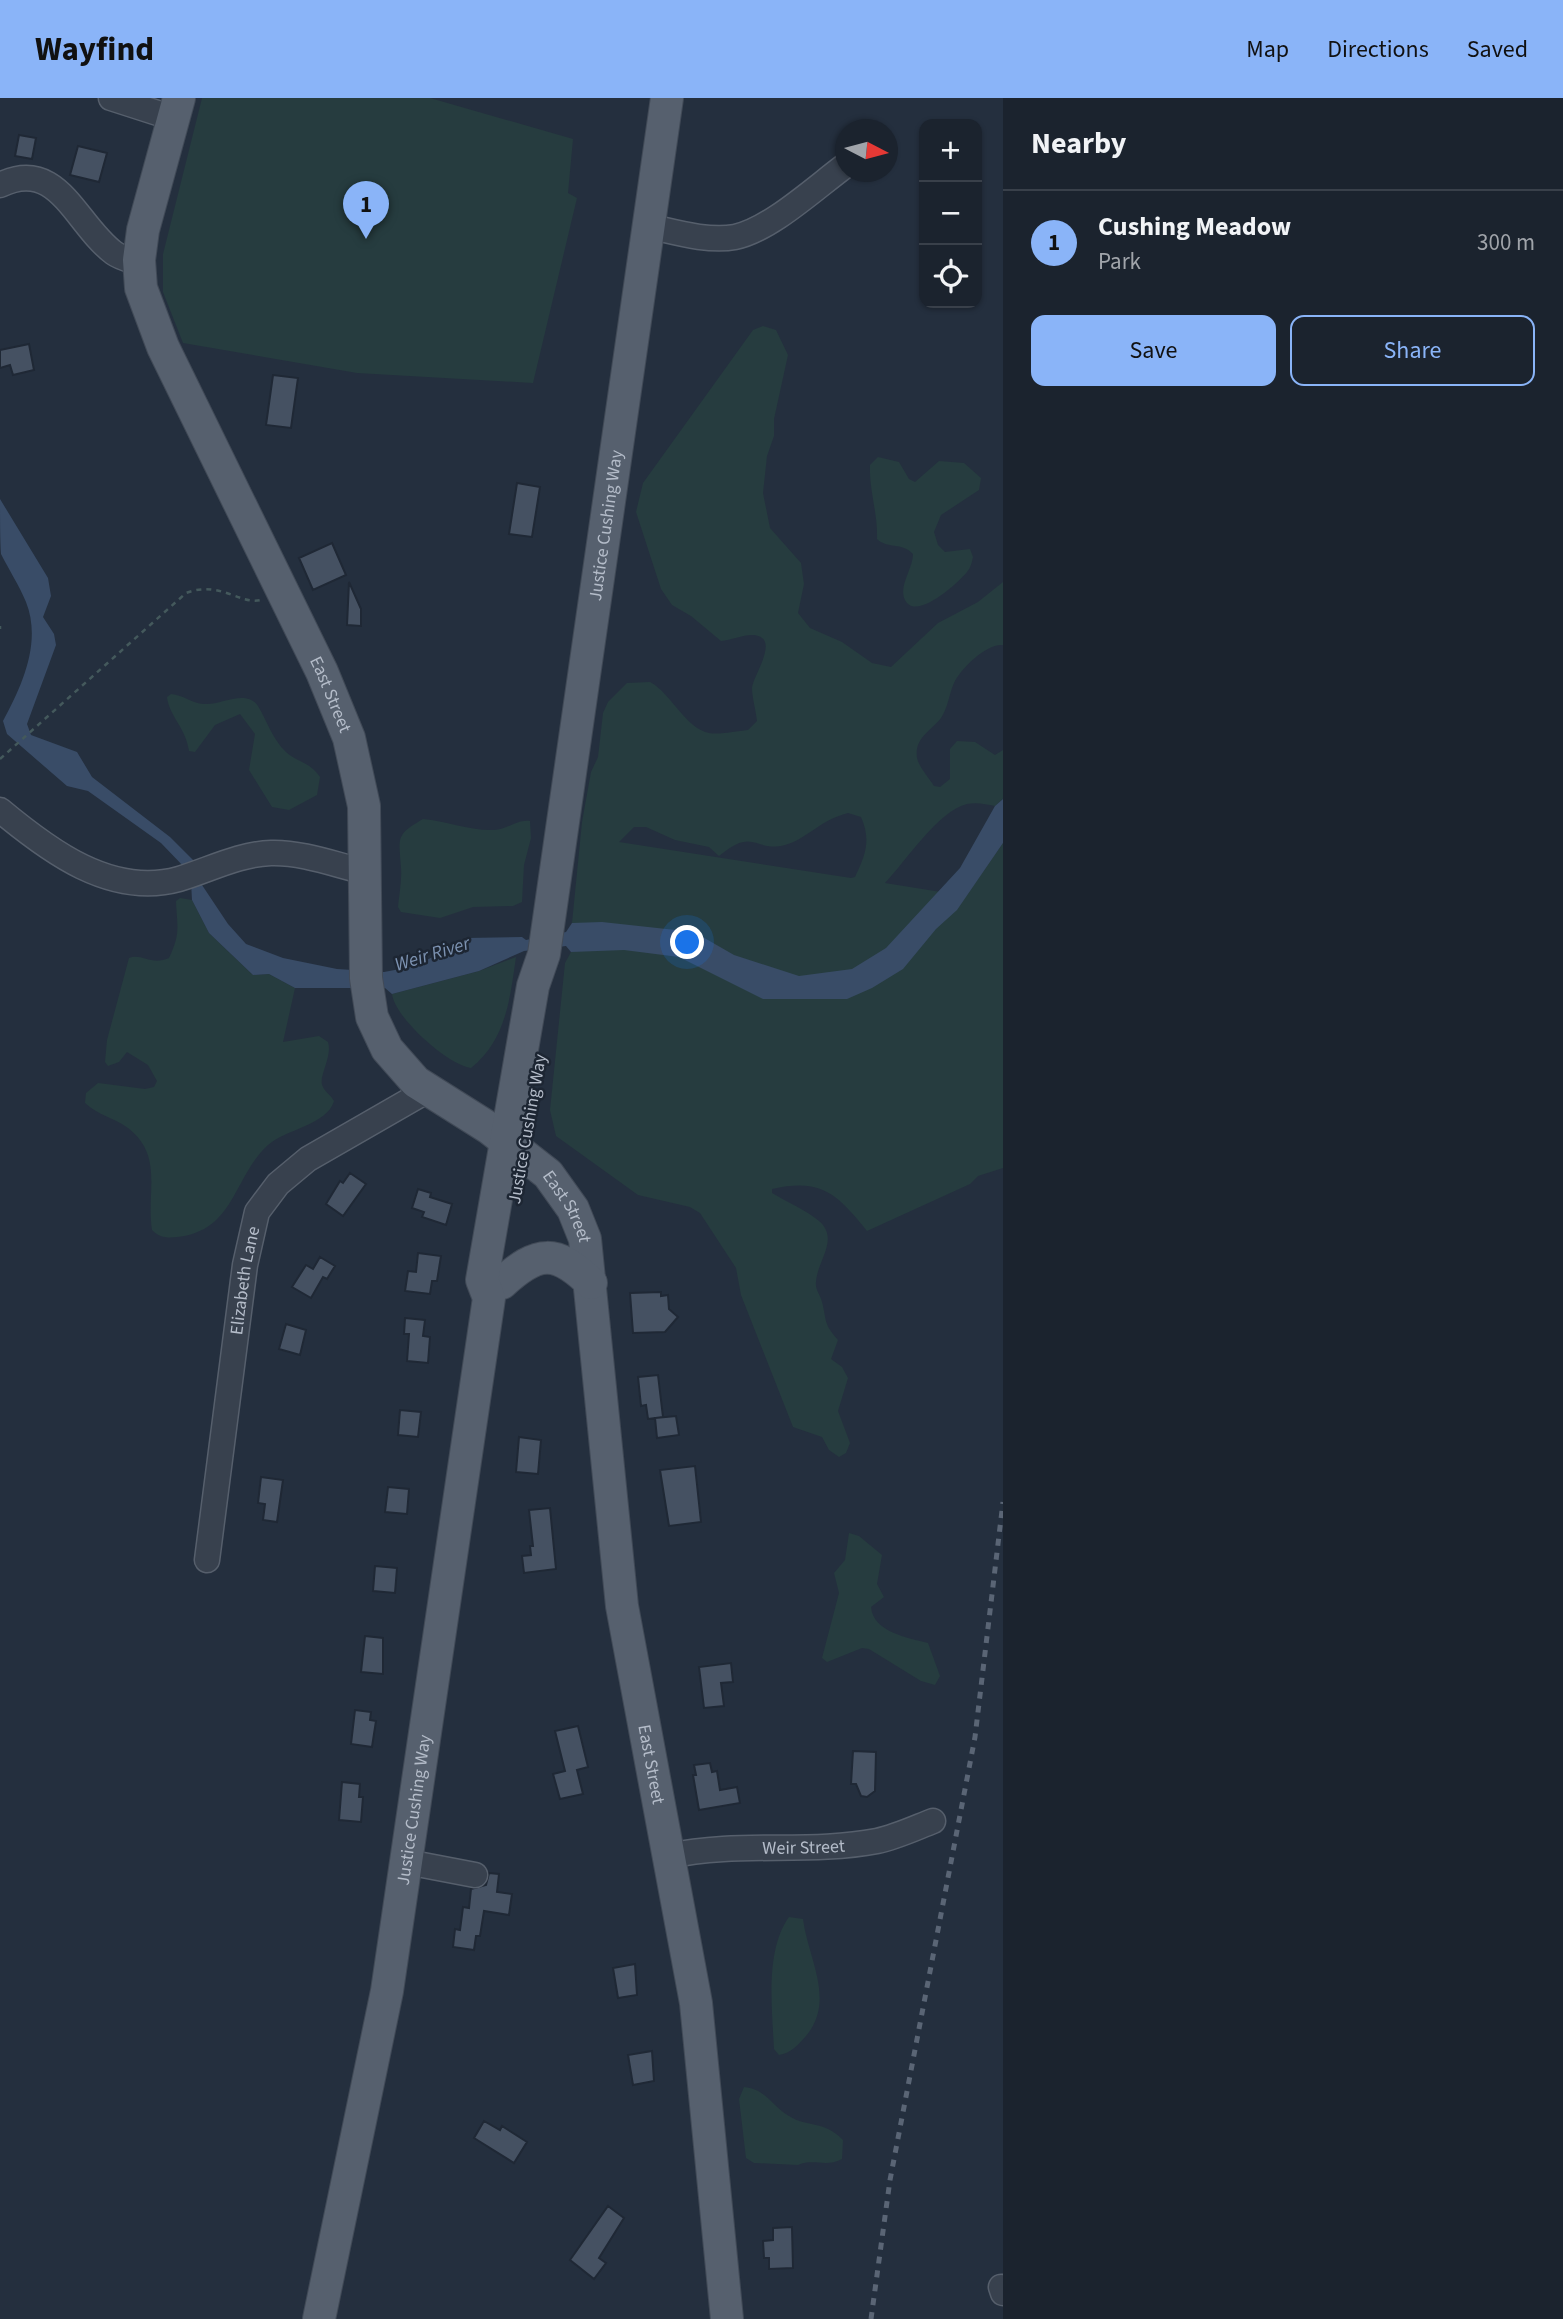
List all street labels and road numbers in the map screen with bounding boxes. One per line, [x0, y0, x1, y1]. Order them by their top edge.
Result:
street label: Justice Cushing Way [583, 448, 629, 603]
street label: East Street [303, 652, 357, 736]
street label: Justice Cushing Way [502, 1052, 553, 1206]
street label: East Street [536, 1165, 597, 1244]
street label: Elizabeth Lane [224, 1224, 266, 1336]
street label: East Street [631, 1723, 671, 1806]
street label: Justice Cushing Way [391, 1732, 438, 1887]
street label: Weir Street [762, 1833, 846, 1861]

